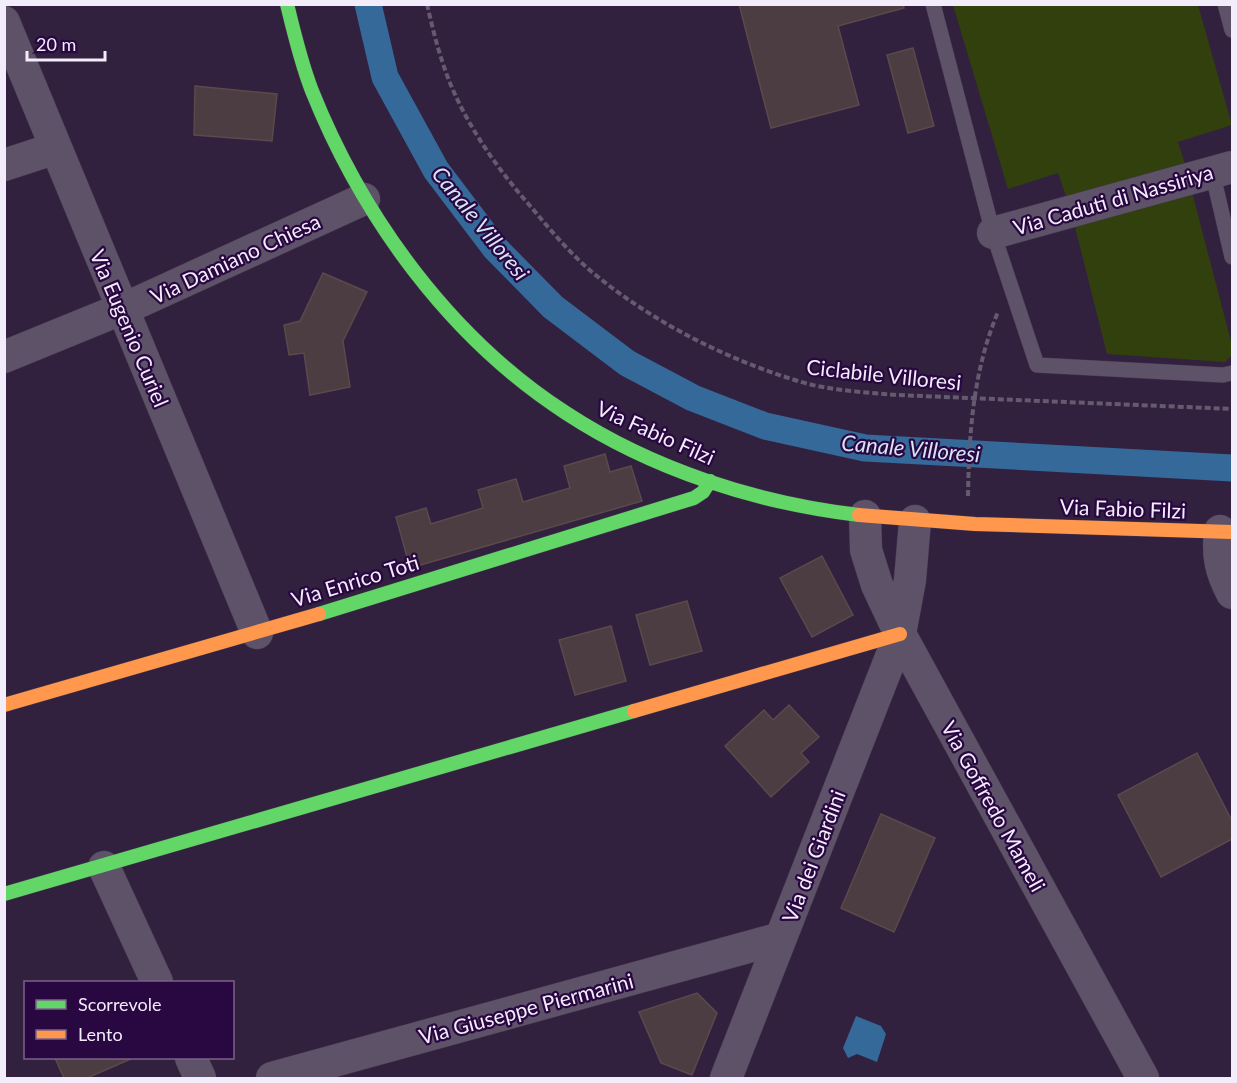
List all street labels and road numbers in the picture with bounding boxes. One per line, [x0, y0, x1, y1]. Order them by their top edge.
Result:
street label: Via Caduti di Nassiriya [1010, 159, 1216, 239]
street label: Via Damiano Chiesa [146, 208, 324, 308]
street label: Via Eugenio Curiel [86, 245, 174, 411]
street label: Ciclabile Villoresi [805, 353, 963, 395]
street label: Via Fabio Filzi [593, 395, 719, 469]
street label: Via Fabio Filzi [1059, 493, 1187, 523]
street label: Via Enrico Toti [288, 549, 422, 611]
street label: Via Goffredo Mameli [937, 716, 1051, 896]
street label: Via dei Giardini [776, 786, 850, 926]
street label: Via Giuseppe Piermarini [416, 967, 636, 1049]

